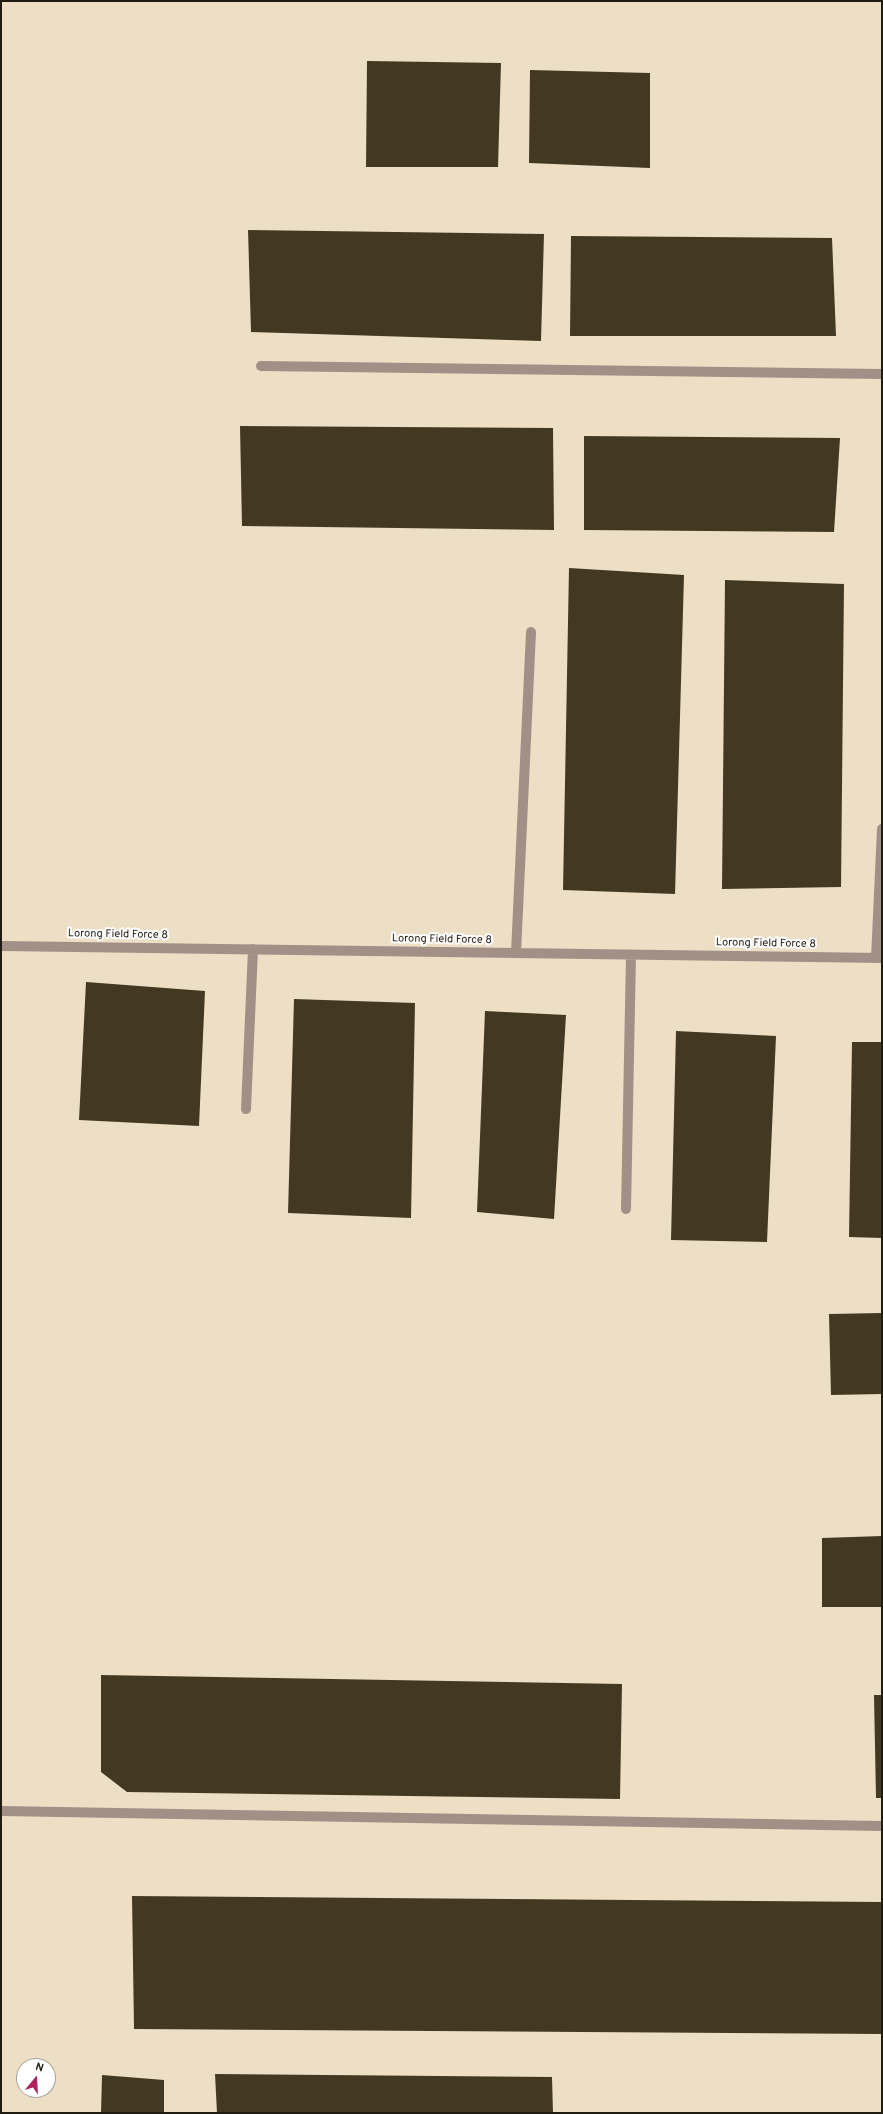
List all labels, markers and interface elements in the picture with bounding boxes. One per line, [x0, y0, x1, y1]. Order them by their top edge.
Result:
street label: Lorong Field Force 8 [68, 928, 168, 942]
street label: Lorong Field Force 8 [392, 933, 492, 947]
street label: Lorong Field Force 8 [716, 937, 816, 951]
north arrow [16, 2058, 56, 2098]
text: N [33, 2060, 45, 2075]

